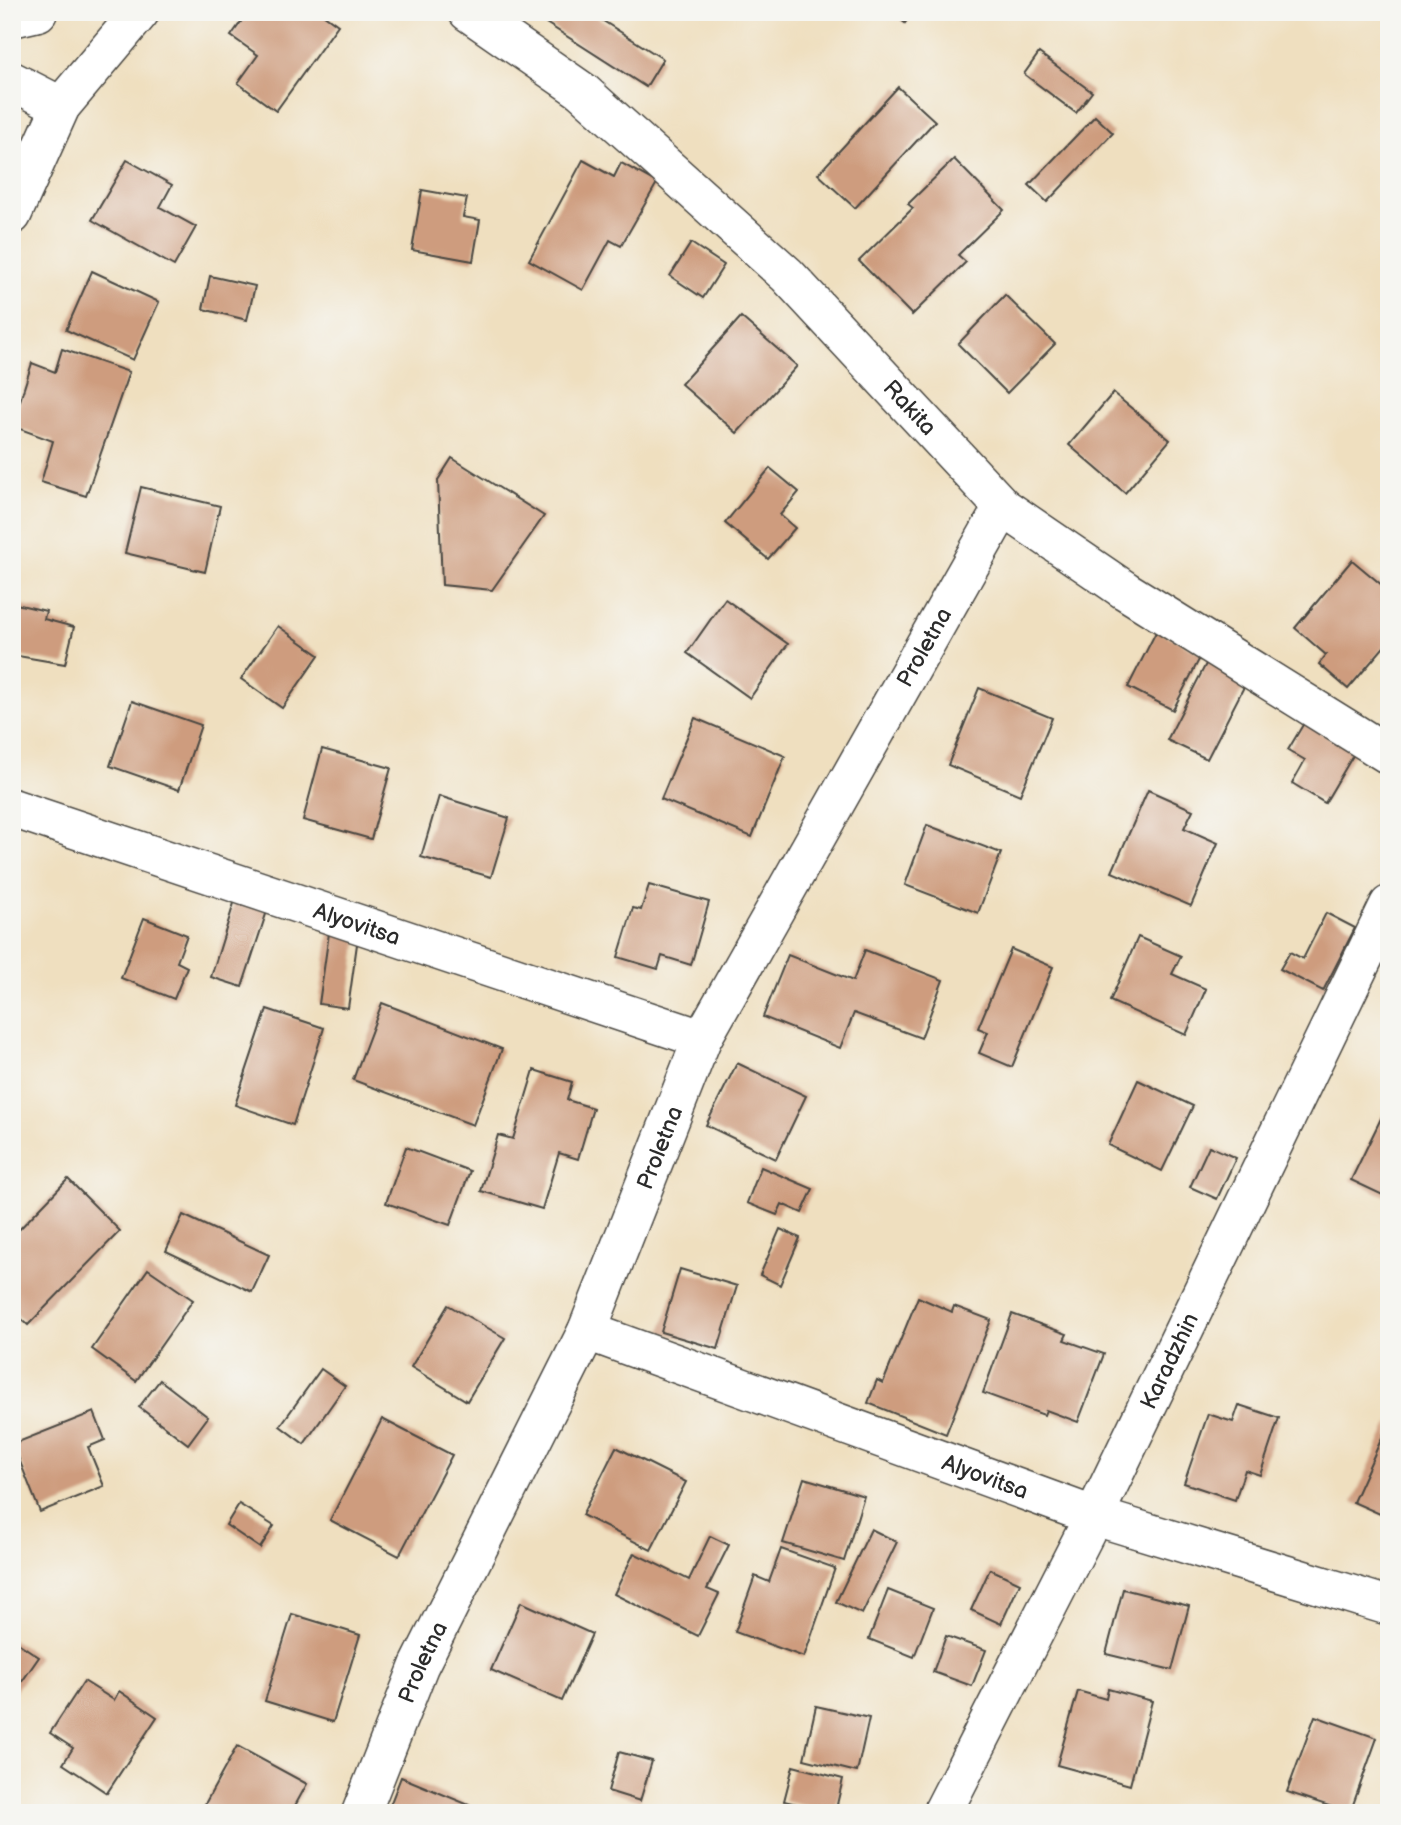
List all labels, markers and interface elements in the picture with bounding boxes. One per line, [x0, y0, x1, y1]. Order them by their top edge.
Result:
street label: Rakita [877, 375, 942, 442]
street label: Proletna [891, 603, 958, 692]
street label: Alyovitsa [310, 897, 404, 952]
street label: Proletna [631, 1102, 689, 1194]
street label: Karadzhin [1135, 1308, 1205, 1414]
street label: Alyovitsa [938, 1449, 1032, 1506]
street label: Proletna [393, 1617, 454, 1707]

